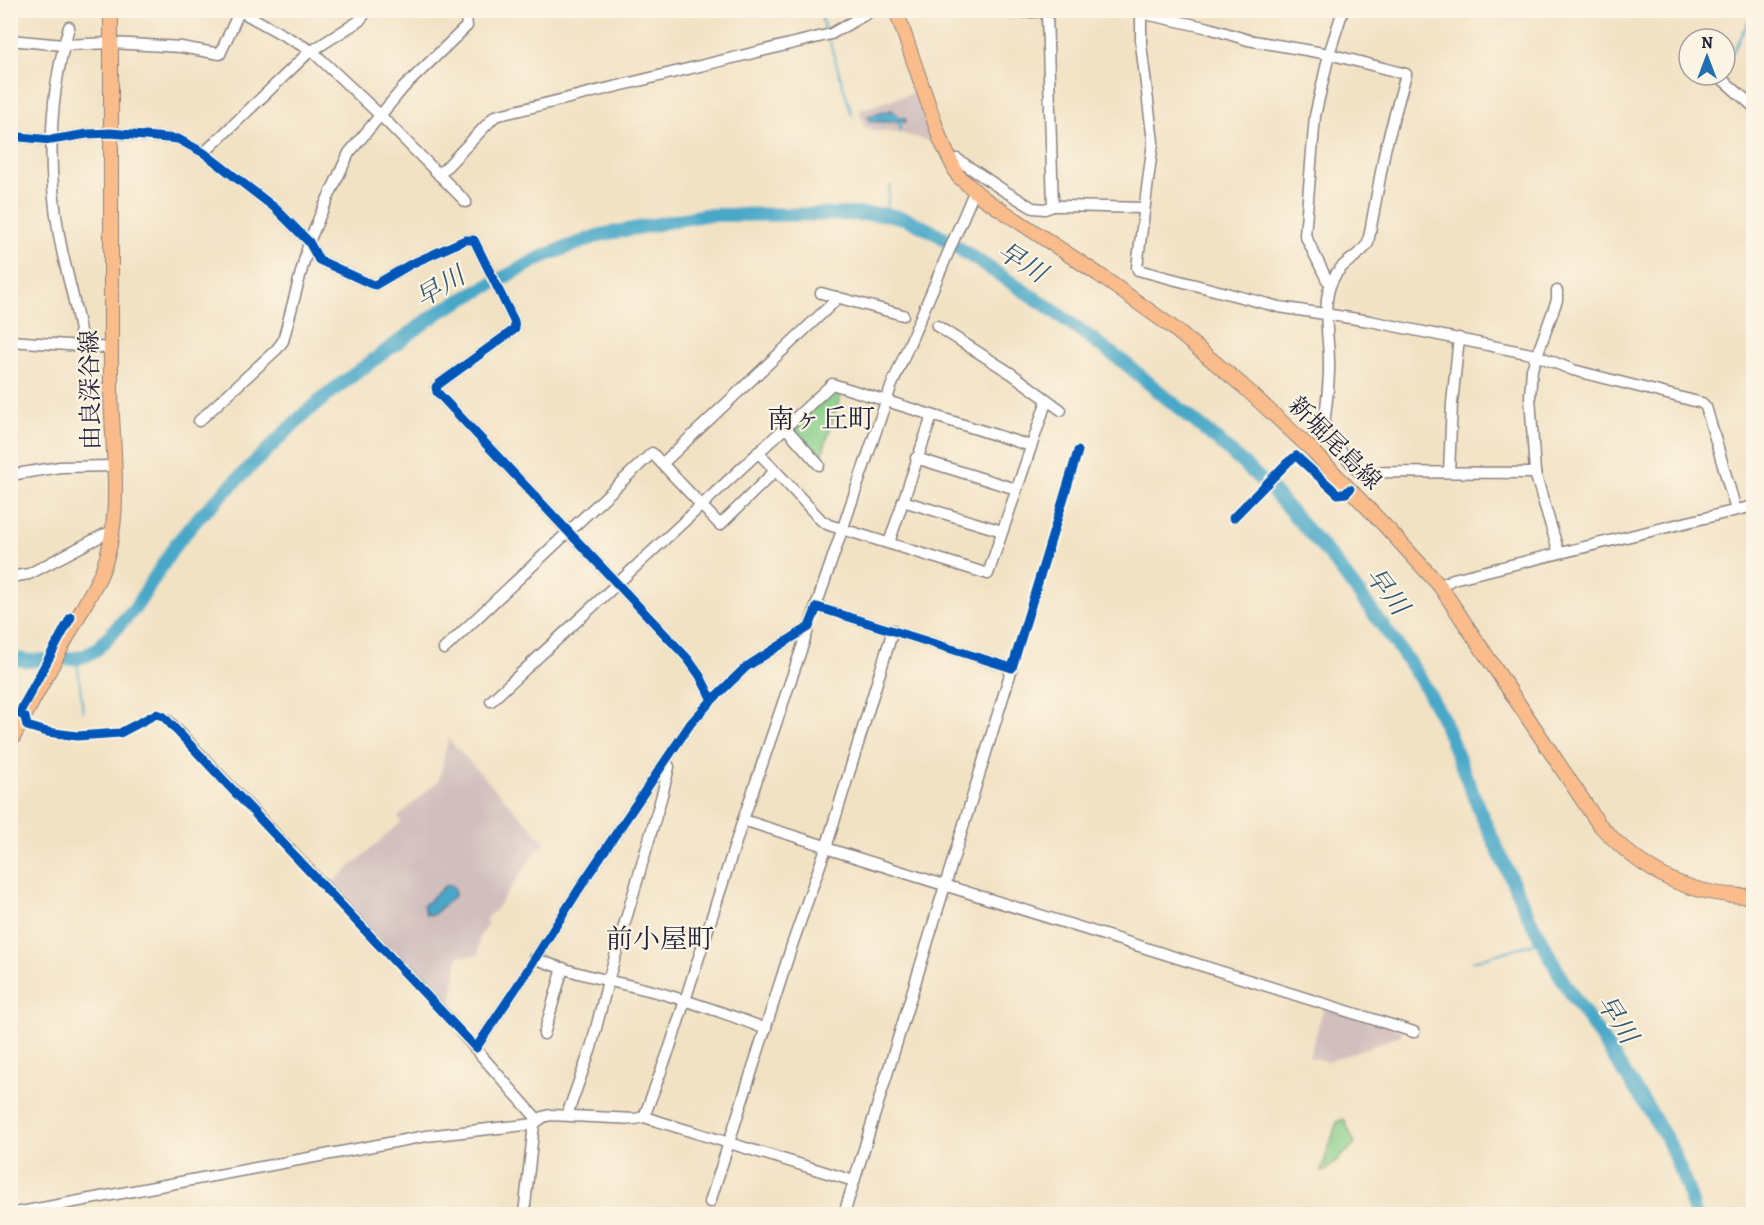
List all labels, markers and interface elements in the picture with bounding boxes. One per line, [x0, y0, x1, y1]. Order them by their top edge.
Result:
north arrow [1677, 27, 1737, 87]
text: N [1701, 32, 1713, 54]
water label: 早川 [991, 233, 1056, 292]
water label: 早川 [409, 257, 474, 315]
street label: 由良深谷線 [73, 330, 107, 450]
street label: 新堀尾島線 [1281, 389, 1389, 497]
district label: 南ヶ丘町 [767, 401, 875, 437]
water label: 早川 [1357, 560, 1418, 625]
district label: 前小屋町 [606, 921, 714, 957]
water label: 早川 [1588, 988, 1647, 1053]

